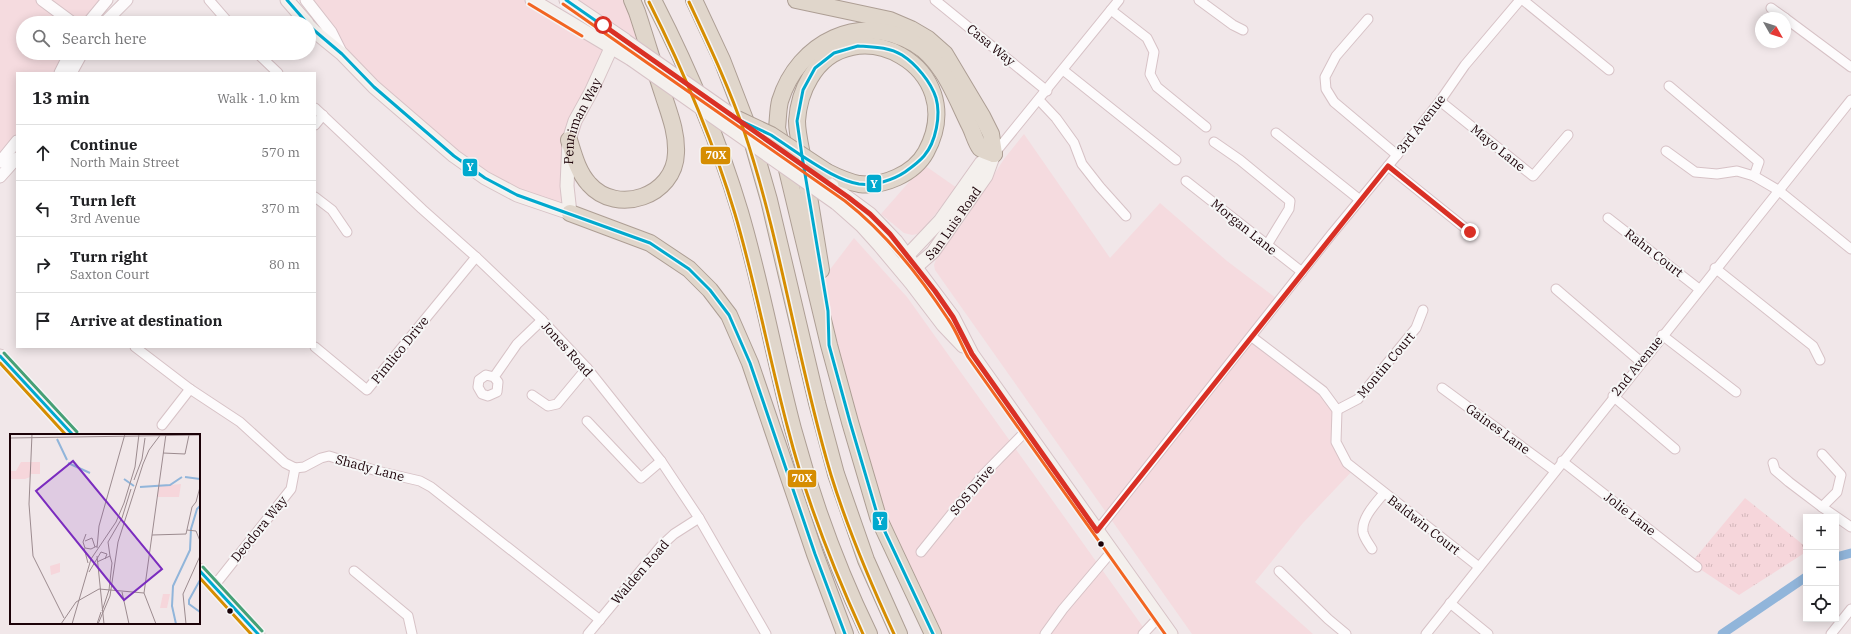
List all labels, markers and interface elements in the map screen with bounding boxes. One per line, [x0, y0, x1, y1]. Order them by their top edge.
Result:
north arrow [1755, 12, 1791, 48]
search box [16, 16, 316, 60]
route start [594, 16, 612, 34]
street label: Casa Way [963, 20, 1019, 70]
icon: search [30, 27, 52, 49]
text: Search here [62, 29, 147, 48]
street label: Penniman Way [559, 75, 605, 165]
text: 13 min [32, 87, 90, 109]
text: Walk · 1.0 km [217, 90, 300, 107]
street label: 3rd Avenue [1393, 91, 1449, 157]
street label: Mayo Lane [1467, 121, 1529, 175]
text: Continue [70, 135, 137, 154]
icon: ahead [32, 142, 54, 164]
text: 570 m [261, 144, 300, 161]
line badge: 70X [700, 146, 731, 165]
text: 70X [705, 148, 727, 162]
text: North Main Street [70, 154, 179, 171]
line badge: Y [462, 158, 478, 177]
text: Y [466, 160, 474, 174]
line badge: Y [866, 174, 882, 193]
text: Y [870, 177, 878, 191]
street label: San Luis Road [921, 183, 985, 264]
text: Turn left [70, 191, 136, 210]
street label: Morgan Lane [1208, 195, 1280, 259]
icon: left [32, 198, 54, 220]
text: 370 m [261, 200, 300, 217]
text: 3rd Avenue [70, 210, 140, 227]
route end [1461, 223, 1479, 241]
street label: Rahn Court [1621, 225, 1687, 281]
text: Turn right [70, 247, 148, 266]
icon: right [32, 254, 54, 276]
text: 80 m [269, 256, 300, 273]
text: Saxton Court [70, 266, 149, 283]
icon: arrive [32, 310, 54, 332]
text: Arrive at destination [70, 311, 222, 330]
street label: Pimlico Drive [367, 313, 433, 387]
street label: Jones Road [538, 318, 596, 380]
street label: Montin Court [1353, 328, 1419, 402]
street label: 2nd Avenue [1608, 332, 1667, 400]
street label: Gaines Lane [1462, 400, 1534, 458]
inset map [10, 434, 200, 624]
street label: Shady Lane [334, 451, 406, 485]
street label: SOS Drive [946, 461, 998, 519]
line badge: 70X [787, 469, 817, 488]
text: 70X [791, 471, 813, 485]
street label: Jolie Lane [1601, 488, 1659, 540]
street label: Baldwin Court [1384, 491, 1464, 559]
street label: Deodora Way [227, 492, 291, 566]
line badge: Y [872, 511, 888, 531]
text: Y [876, 514, 884, 528]
map controls [1803, 514, 1839, 622]
button: + [1803, 514, 1839, 550]
street label: Walden Road [607, 536, 673, 608]
unlabelled marker [1096, 539, 1106, 549]
button: − [1803, 550, 1839, 586]
button: locate [1803, 586, 1839, 622]
unlabelled marker [225, 606, 235, 616]

